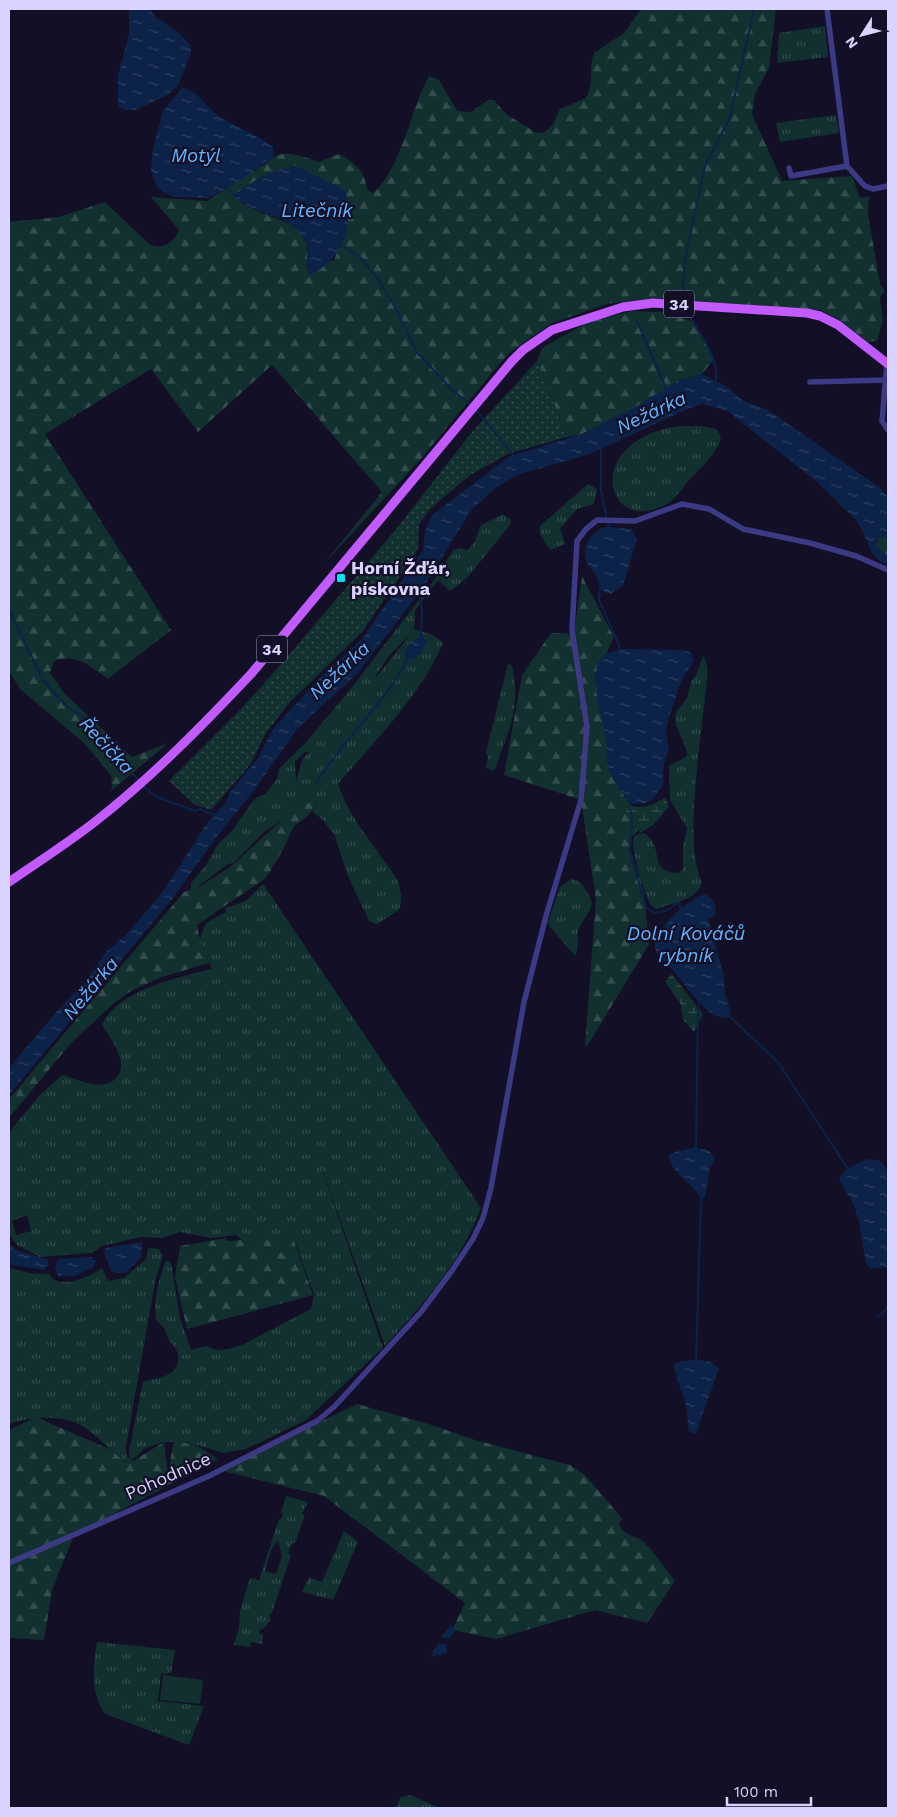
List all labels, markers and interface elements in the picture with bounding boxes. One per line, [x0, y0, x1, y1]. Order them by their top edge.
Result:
north arrow [837, 10, 887, 60]
text: N [842, 34, 861, 52]
water label: Motýl [171, 144, 221, 167]
water label: Litečník [281, 199, 353, 222]
road number: 34 [664, 290, 694, 318]
water label: Nežárka [613, 386, 690, 439]
place label: Horní Žďár, pískovna [351, 557, 450, 599]
marker: Horní Žďár, pískovna [335, 572, 347, 584]
road number: 34 [257, 636, 287, 662]
water label: Nežárka [304, 636, 375, 704]
water label: Řečička [75, 712, 139, 779]
water label: Dolní Kováčů rybník [627, 922, 745, 967]
water label: Nežárka [58, 952, 123, 1024]
street label: Pohodnice [122, 1447, 214, 1504]
scale bar [727, 1774, 811, 1806]
text: 100 m [734, 1783, 778, 1801]

